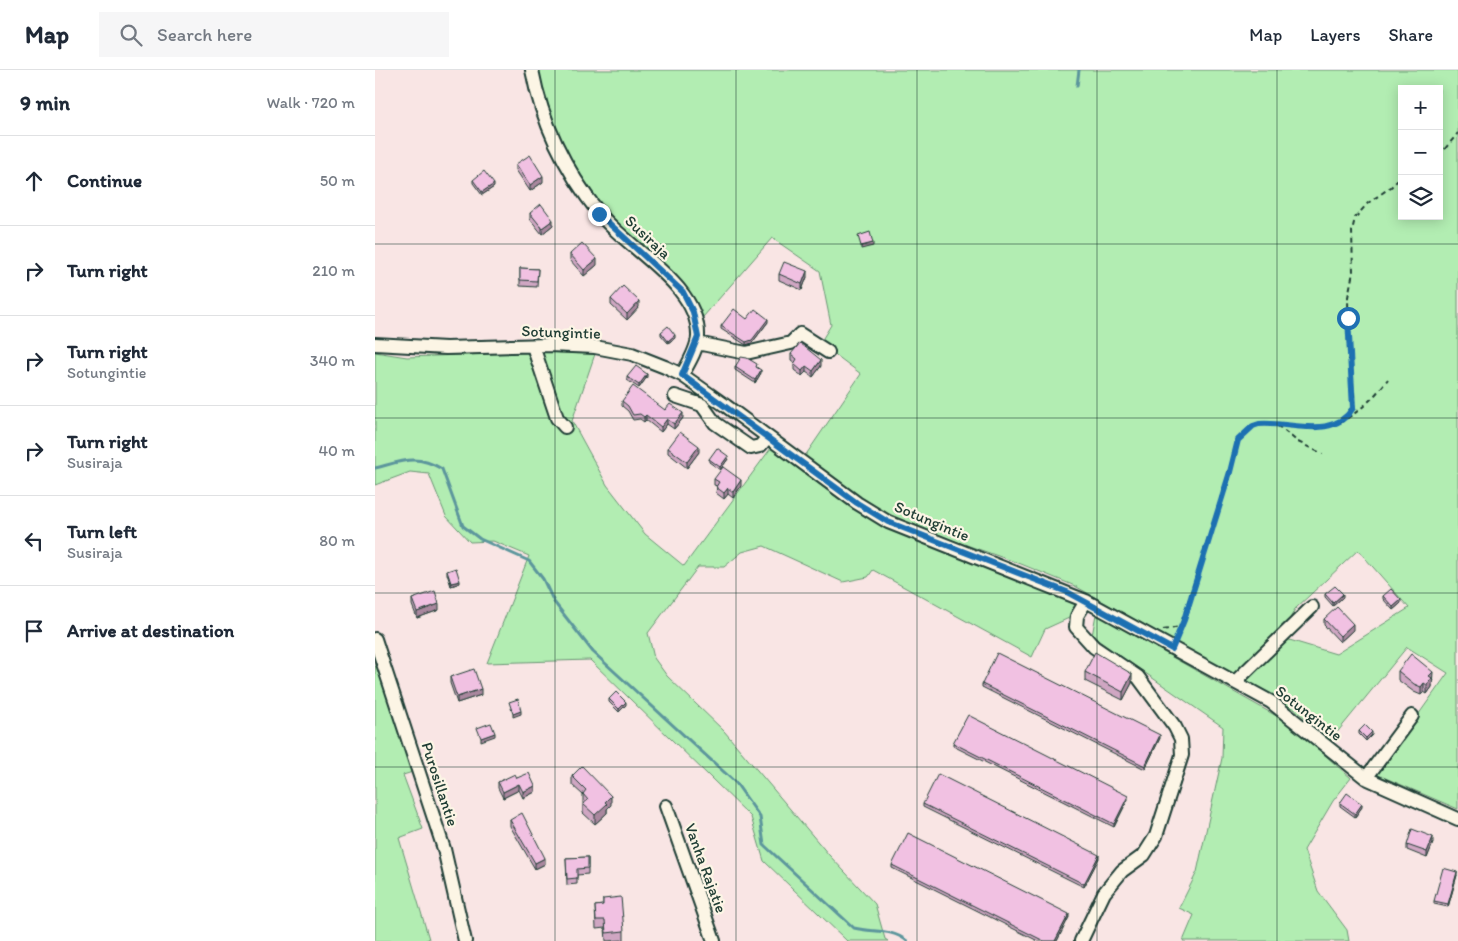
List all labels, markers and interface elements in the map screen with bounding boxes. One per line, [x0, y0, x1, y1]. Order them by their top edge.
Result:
search box [99, 12, 449, 57]
text: Map [25, 20, 69, 49]
icon: search [117, 21, 145, 49]
text: Search here [157, 23, 252, 46]
text: Map [1249, 24, 1282, 46]
text: Layers [1310, 24, 1360, 46]
text: Share [1388, 24, 1433, 46]
map controls [1398, 85, 1443, 220]
button: + [1398, 85, 1443, 130]
text: 9 min [20, 90, 70, 115]
text: Walk · 720 m [267, 93, 355, 112]
button: − [1398, 130, 1443, 175]
icon: ahead [20, 167, 48, 195]
text: Continue [67, 169, 142, 192]
text: 50 m [320, 171, 355, 190]
button: layers [1398, 175, 1443, 220]
route end [588, 203, 611, 226]
street label: Susiraja [621, 211, 675, 263]
icon: right [20, 257, 48, 285]
text: Turn right [67, 259, 148, 282]
text: 210 m [312, 261, 355, 280]
route start [1337, 307, 1360, 330]
street label: Sotungintie [521, 321, 601, 343]
text: Turn right [67, 340, 148, 363]
icon: right [20, 347, 48, 375]
text: 340 m [310, 351, 355, 370]
text: Sotungintie [67, 363, 146, 382]
text: Turn right [67, 430, 148, 453]
icon: right [20, 437, 48, 465]
text: 40 m [318, 441, 355, 460]
text: Susiraja [67, 453, 123, 472]
street label: Sotungintie [892, 497, 972, 545]
text: Turn left [67, 520, 137, 543]
icon: left [20, 527, 48, 555]
text: 80 m [319, 531, 355, 550]
text: Susiraja [67, 543, 123, 562]
icon: arrive [20, 617, 48, 645]
text: Arrive at destination [67, 619, 234, 642]
street label: Sotungintie [1272, 681, 1346, 745]
street label: Purosillantie [417, 740, 463, 829]
street label: Vanha Rajatie [681, 821, 731, 916]

